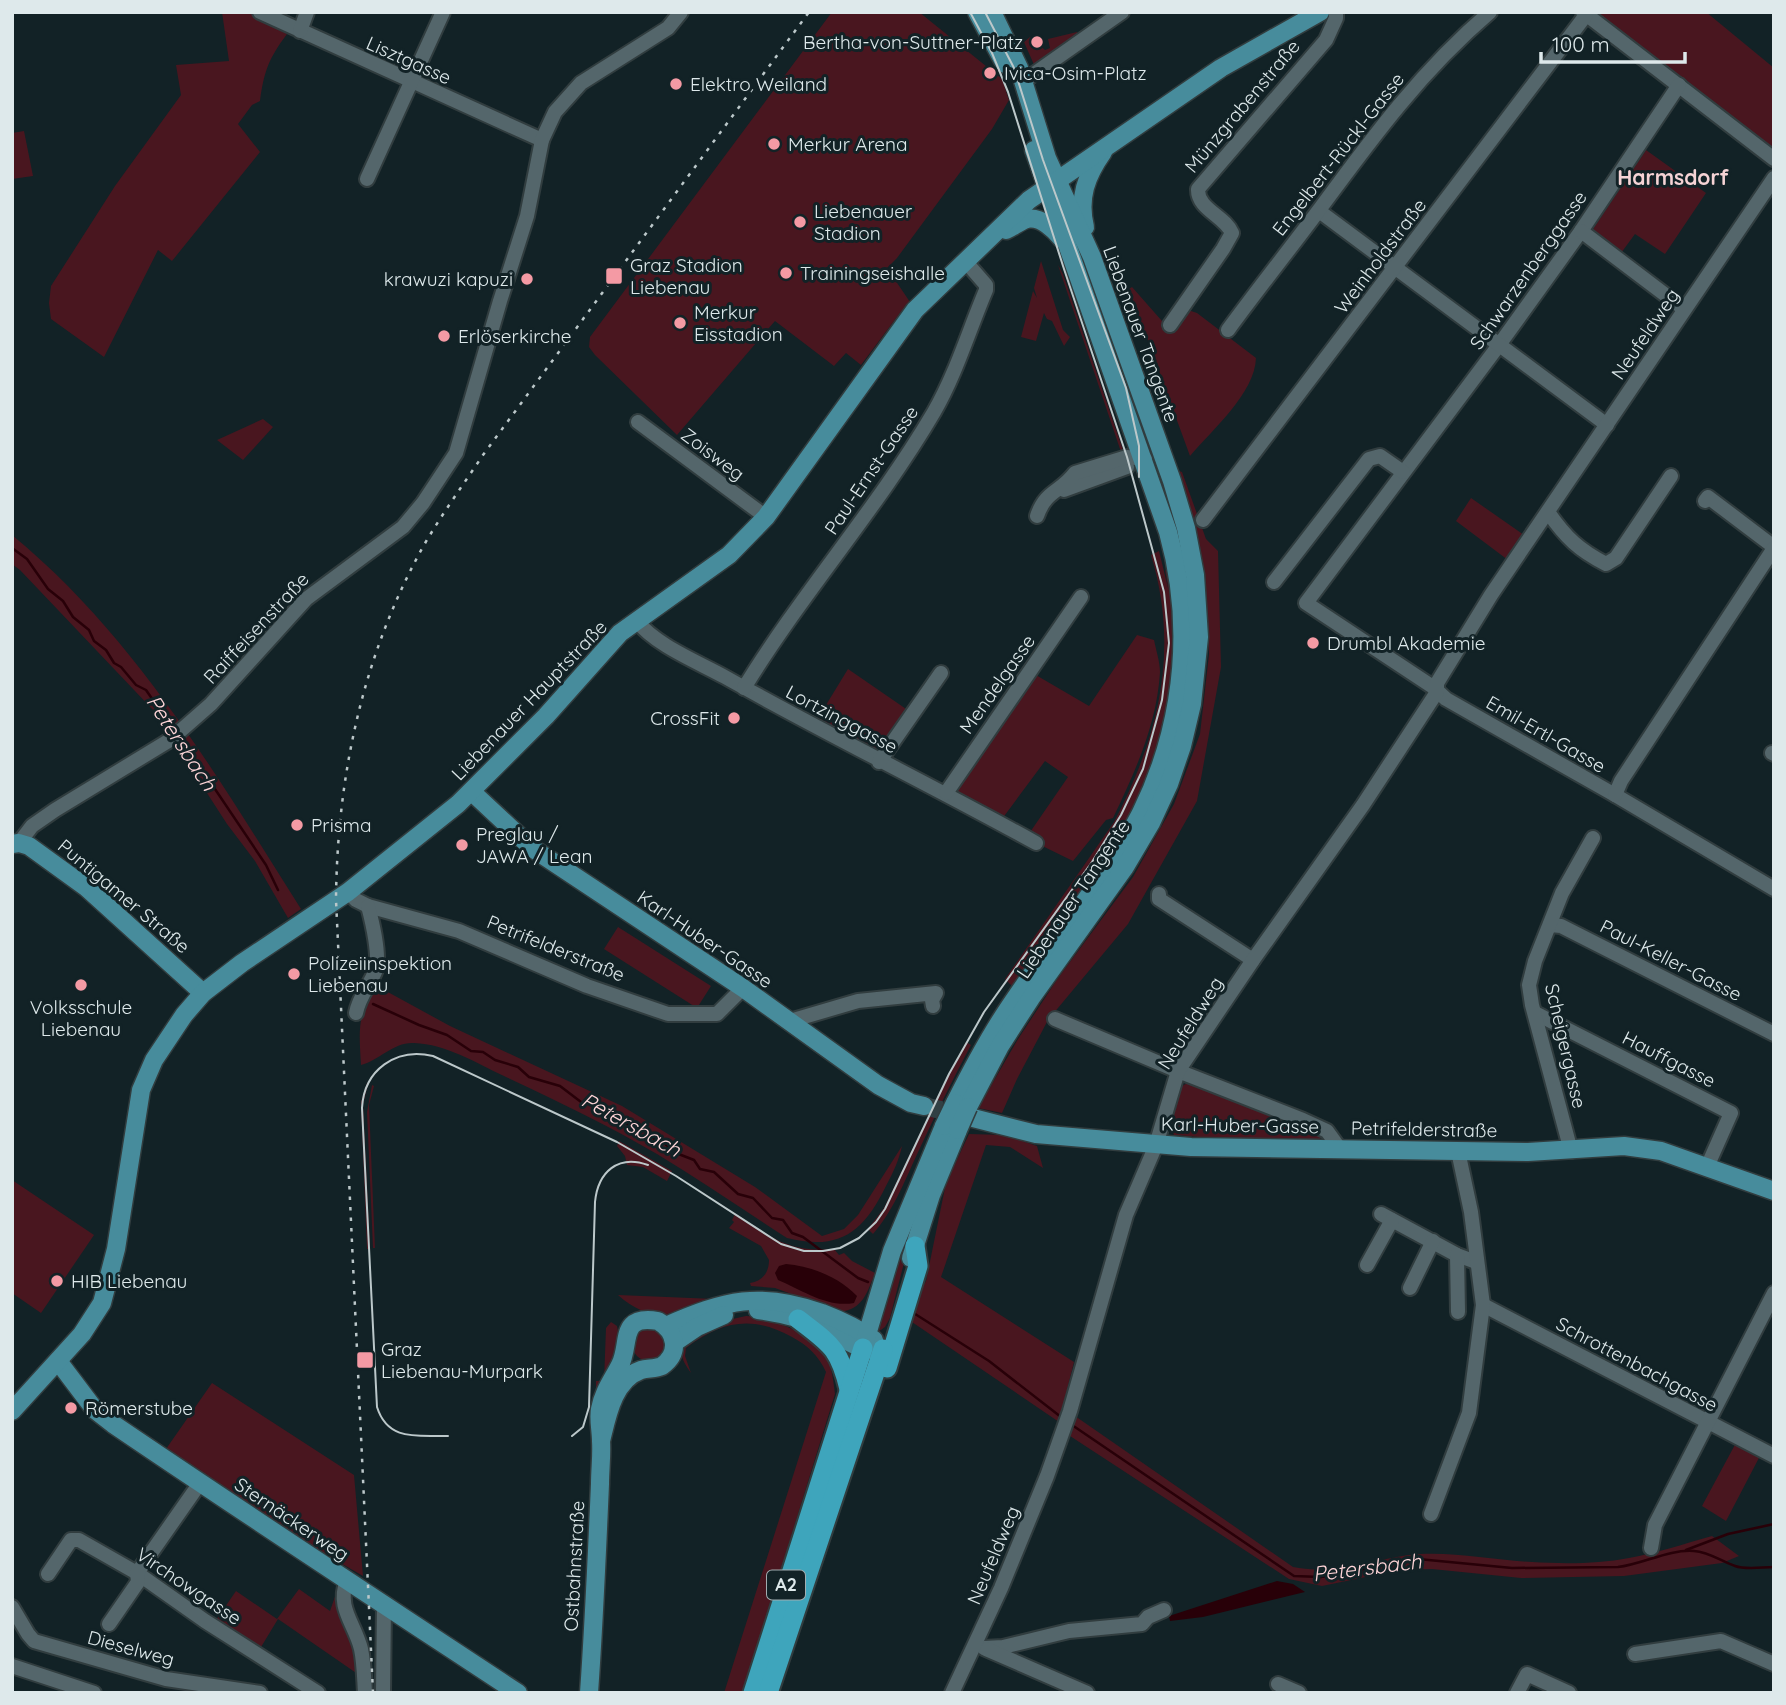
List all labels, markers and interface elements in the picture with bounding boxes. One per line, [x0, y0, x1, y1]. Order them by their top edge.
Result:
scale bar [1541, 21, 1684, 65]
place label: Bertha-von-Suttner-Platz [803, 30, 1023, 54]
street label: Lisztgasse [363, 31, 455, 89]
text: 100 m [1552, 31, 1610, 57]
marker: Bertha-von-Suttner-Platz [1029, 34, 1045, 50]
street label: Münzgrabenstraße [1179, 35, 1305, 177]
place label: Ivica-Osim-Platz [1004, 61, 1147, 85]
marker: Ivica-Osim-Platz [982, 65, 998, 81]
street label: Engelbert-Rückl-Gasse [1267, 68, 1409, 240]
place label: Elektro Weiland [690, 72, 827, 96]
marker: Elektro Weiland [668, 76, 684, 92]
place label: Merkur Arena [788, 132, 908, 156]
marker: Merkur Arena [766, 136, 782, 152]
district label: Harmsdorf [1617, 164, 1730, 190]
street label: Schwarzenberggasse [1464, 186, 1592, 354]
street label: Weinholdstraße [1329, 194, 1431, 318]
place label: Liebenauer Stadion [814, 199, 913, 245]
marker: Liebenauer Stadion [792, 214, 808, 230]
street label: Liebenauer Tangente [1098, 243, 1184, 425]
place label: Graz Stadion Liebenau [630, 253, 743, 299]
place label: Trainingseishalle [800, 261, 945, 285]
marker: Trainingseishalle [778, 265, 794, 281]
marker: Graz Stadion Liebenau [604, 266, 624, 286]
place label: krawuzi kapuzi [384, 267, 513, 291]
marker: krawuzi kapuzi [519, 271, 535, 287]
street label: Neufeldweg [1606, 284, 1684, 384]
place label: Merkur Eisstadion [694, 300, 783, 346]
marker: Merkur Eisstadion [672, 315, 688, 331]
place label: Erlöserkirche [458, 324, 571, 348]
marker: Erlöserkirche [436, 328, 452, 344]
street label: Paul-Ernst-Gasse [819, 401, 923, 539]
street label: Zoisweg [676, 422, 750, 486]
street label: Raiffeisenstraße [198, 567, 314, 689]
street label: Liebenauer Hauptstraße [446, 615, 612, 785]
street label: Mendelgasse [954, 630, 1040, 738]
place label: Drumbl Akademie [1327, 631, 1485, 655]
marker: Drumbl Akademie [1305, 635, 1321, 651]
street label: Lortzinggasse [782, 679, 902, 759]
water label: Petersbach [141, 690, 223, 796]
street label: Emil-Ertl-Gasse [1482, 690, 1610, 778]
place label: CrossFit [650, 706, 720, 730]
marker: CrossFit [726, 710, 742, 726]
place label: Prisma [311, 813, 371, 837]
street label: Liebenauer Tangente [1011, 815, 1135, 983]
marker: Prisma [289, 817, 305, 833]
place label: Preglau / JAWA / Lean [476, 822, 592, 868]
street label: Puntigamer Straße [53, 834, 195, 958]
marker: Preglau / JAWA / Lean [454, 837, 470, 853]
street label: Karl-Huber-Gasse [633, 885, 777, 993]
street label: Petrifelderstraße [484, 909, 628, 987]
street label: Paul-Keller-Gasse [1596, 914, 1746, 1006]
place label: Polizeiinspektion Liebenau [308, 951, 452, 997]
marker: Polizeiinspektion Liebenau [286, 966, 302, 982]
street label: Neufeldweg [1152, 972, 1228, 1074]
marker: Volksschule Liebenau [73, 977, 89, 993]
street label: Scheigergasse [1540, 981, 1592, 1111]
place label: Volksschule Liebenau [30, 995, 132, 1041]
street label: Hauffgasse [1618, 1025, 1720, 1093]
water label: Petersbach [577, 1086, 686, 1162]
street label: Karl-Huber-Gasse [1161, 1112, 1319, 1138]
street label: Petrifelderstraße [1351, 1116, 1497, 1142]
place label: HIB Liebenau [71, 1269, 187, 1293]
marker: HIB Liebenau [49, 1273, 65, 1289]
street label: Schrottenbachgasse [1552, 1311, 1722, 1417]
place label: Graz Liebenau-Murpark [381, 1337, 543, 1383]
marker: Graz Liebenau-Murpark [355, 1350, 375, 1370]
place label: Römerstube [85, 1396, 193, 1420]
marker: Römerstube [63, 1400, 79, 1416]
street label: Sternäckerweg [230, 1472, 354, 1566]
street label: Ostbahnstraße [559, 1500, 589, 1632]
street label: Neufeldweg [961, 1502, 1025, 1608]
street label: Virchowgasse [132, 1542, 246, 1630]
water label: Petersbach [1311, 1547, 1424, 1587]
road number: A2 [767, 1570, 805, 1600]
street label: Dieselweg [85, 1625, 177, 1671]

